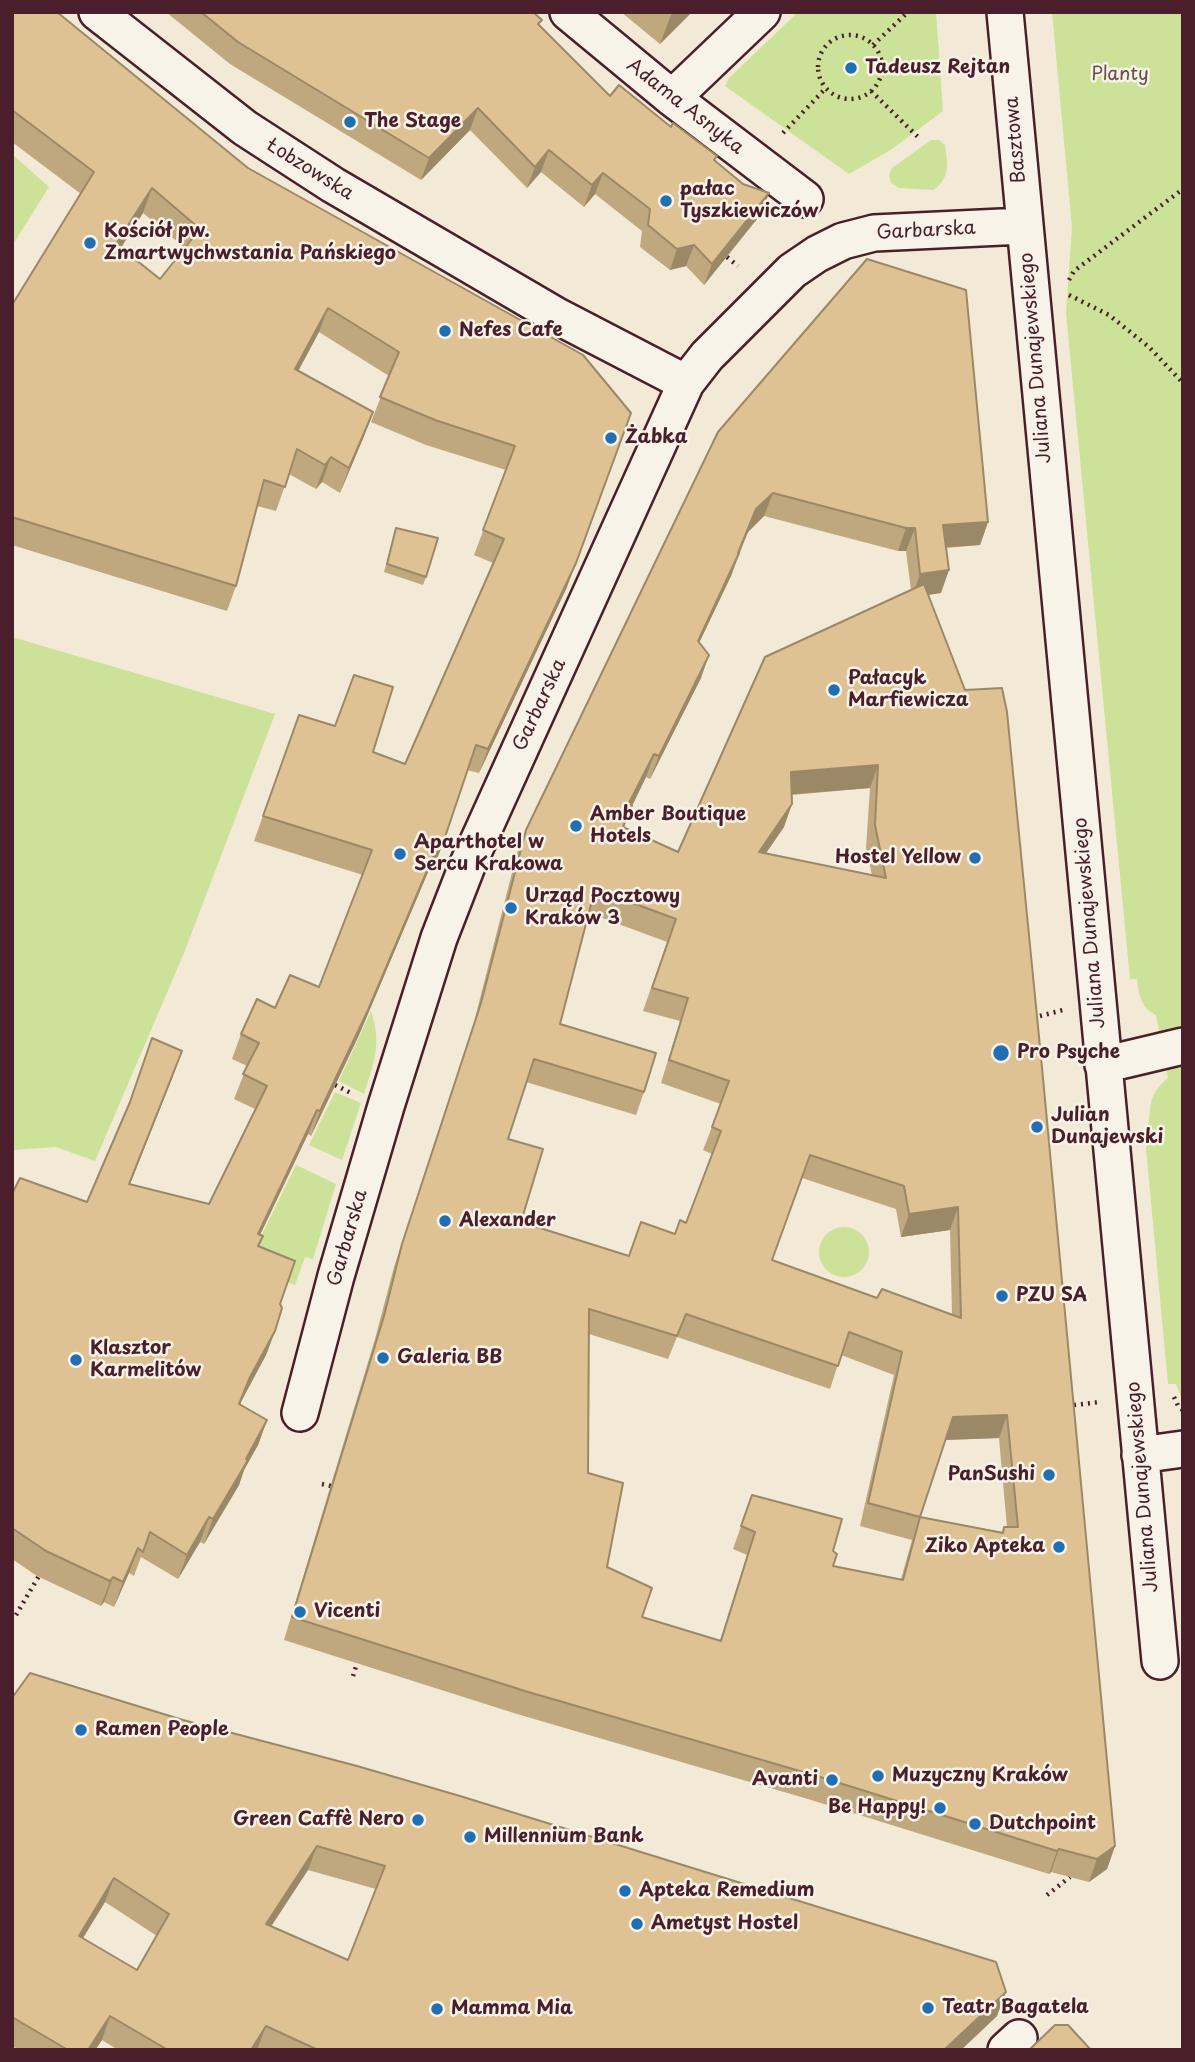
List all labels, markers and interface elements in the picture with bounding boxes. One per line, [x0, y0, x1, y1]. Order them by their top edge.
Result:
street label: Adama Asnyka [622, 54, 748, 160]
place label: Tadeusz Rejtan [865, 57, 1010, 79]
marker: Tadeusz Rejtan [843, 60, 859, 76]
park label: Planty [1091, 64, 1149, 86]
street label: Basztowa [1001, 96, 1031, 184]
place label: The Stage [364, 111, 461, 133]
marker: The Stage [342, 114, 358, 130]
street label: Łobzowska [262, 134, 358, 206]
place label: pałac Tyszkiewiczów [680, 179, 818, 223]
marker: pałac Tyszkiewiczów [658, 193, 674, 209]
street label: Garbarska [876, 217, 976, 245]
place label: Kościół pw. Zmartwychwstania Pańskiego [104, 221, 396, 265]
marker: Kościół pw. Zmartwychwstania Pańskiego [82, 235, 98, 251]
street label: Juliana Dunajewskiego [1015, 251, 1057, 465]
place label: Nefes Cafe [459, 320, 563, 342]
marker: Nefes Cafe [437, 323, 453, 339]
place label: Żabka [625, 427, 688, 449]
marker: Żabka [603, 430, 619, 446]
street label: Garbarska [509, 655, 571, 755]
place label: Pałacyk Marfiewicza [848, 668, 969, 712]
marker: Pałacyk Marfiewicza [826, 682, 842, 698]
place label: Amber Boutique Hotels [590, 804, 746, 848]
street label: Juliana Dunajewskiego [1069, 816, 1111, 1030]
marker: Amber Boutique Hotels [568, 818, 584, 834]
place label: Aparthotel w Sercu Krakowa [414, 832, 563, 876]
marker: Aparthotel w Sercu Krakowa [392, 846, 408, 862]
place label: Hostel Yellow [835, 847, 961, 869]
marker: Hostel Yellow [967, 850, 983, 866]
place label: Urząd Pocztowy Kraków 3 [525, 886, 680, 930]
marker: Urząd Pocztowy Kraków 3 [503, 900, 519, 916]
place label: Pro Psyche [1017, 1042, 1120, 1064]
marker: Pro Psyche [991, 1043, 1011, 1063]
place label: Julian Dunajewski [1051, 1105, 1163, 1149]
marker: Julian Dunajewski [1029, 1119, 1045, 1135]
street label: Garbarska [323, 1187, 373, 1289]
place label: Alexander [459, 1210, 556, 1232]
marker: Alexander [437, 1213, 453, 1229]
place label: PZU SA [1016, 1285, 1087, 1307]
marker: PZU SA [994, 1288, 1010, 1304]
place label: Klasztor Karmelitów [90, 1338, 201, 1382]
place label: Galeria BB [397, 1347, 502, 1369]
marker: Galeria BB [375, 1350, 391, 1366]
marker: Klasztor Karmelitów [68, 1352, 84, 1368]
street label: Juliana Dunajewskiego [1122, 1380, 1164, 1594]
place label: PanSushi [948, 1464, 1035, 1486]
marker: PanSushi [1041, 1467, 1057, 1483]
place label: Ziko Apteka [925, 1536, 1045, 1558]
marker: Ziko Apteka [1051, 1539, 1067, 1555]
place label: Vicenti [314, 1601, 380, 1623]
marker: Vicenti [292, 1604, 308, 1620]
place label: Ramen People [95, 1719, 229, 1741]
marker: Ramen People [73, 1722, 89, 1738]
place label: Muzyczny Kraków [892, 1765, 1068, 1787]
marker: Muzyczny Kraków [870, 1768, 886, 1784]
place label: Avanti [752, 1769, 818, 1791]
marker: Avanti [824, 1772, 840, 1788]
place label: Be Happy! [828, 1797, 926, 1819]
marker: Be Happy! [932, 1800, 948, 1816]
place label: Green Caffè Nero [233, 1809, 404, 1831]
marker: Green Caffè Nero [410, 1812, 426, 1828]
place label: Dutchpoint [989, 1813, 1096, 1835]
marker: Dutchpoint [967, 1816, 983, 1832]
place label: Millennium Bank [484, 1826, 644, 1848]
marker: Millennium Bank [462, 1829, 478, 1845]
place label: Apteka Remedium [639, 1880, 814, 1902]
marker: Apteka Remedium [617, 1883, 633, 1899]
place label: Ametyst Hostel [651, 1913, 798, 1935]
marker: Ametyst Hostel [629, 1916, 645, 1932]
place label: Teatr Bagatela [942, 1997, 1089, 2019]
place label: Mamma Mia [451, 1998, 573, 2020]
marker: Teatr Bagatela [920, 2000, 936, 2016]
marker: Mamma Mia [429, 2001, 445, 2017]

